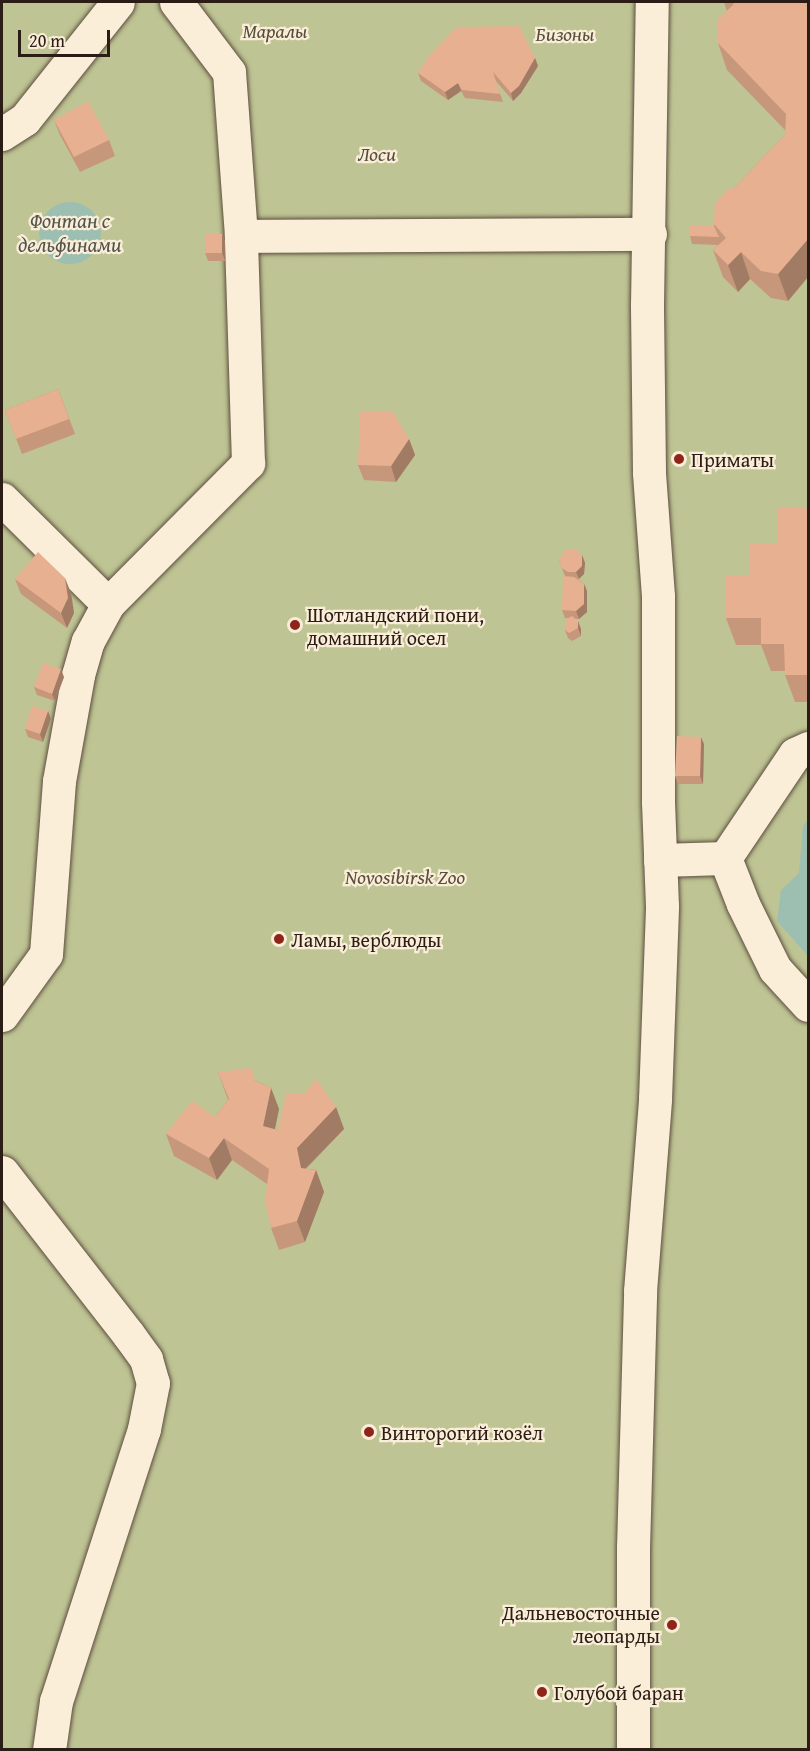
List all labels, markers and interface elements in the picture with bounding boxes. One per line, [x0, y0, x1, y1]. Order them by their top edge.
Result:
scale bar [21, 18, 112, 56]
park label: Маралы [243, 18, 307, 42]
park label: Бизоны [536, 21, 594, 45]
text: 20 m [29, 27, 65, 54]
park label: Лоси [358, 141, 396, 165]
water label: Фонтан с дельфинами [18, 208, 122, 258]
place label: Приматы [691, 447, 774, 471]
marker: Приматы [672, 452, 686, 466]
place label: Шотландский пони, домашний осел [307, 602, 484, 649]
marker: Шотландский пони, домашний осел [288, 618, 302, 632]
park label: Novosibirsk Zoo [345, 864, 465, 888]
place label: Ламы, верблюды [291, 927, 441, 951]
marker: Ламы, верблюды [272, 932, 286, 946]
place label: Винторогий козёл [381, 1420, 543, 1444]
marker: Винторогий козёл [362, 1425, 376, 1439]
place label: Дальневосточные леопарды [502, 1601, 660, 1648]
marker: Дальневосточные леопарды [665, 1618, 679, 1632]
place label: Голубой баран [554, 1680, 684, 1704]
marker: Голубой баран [535, 1685, 549, 1699]

